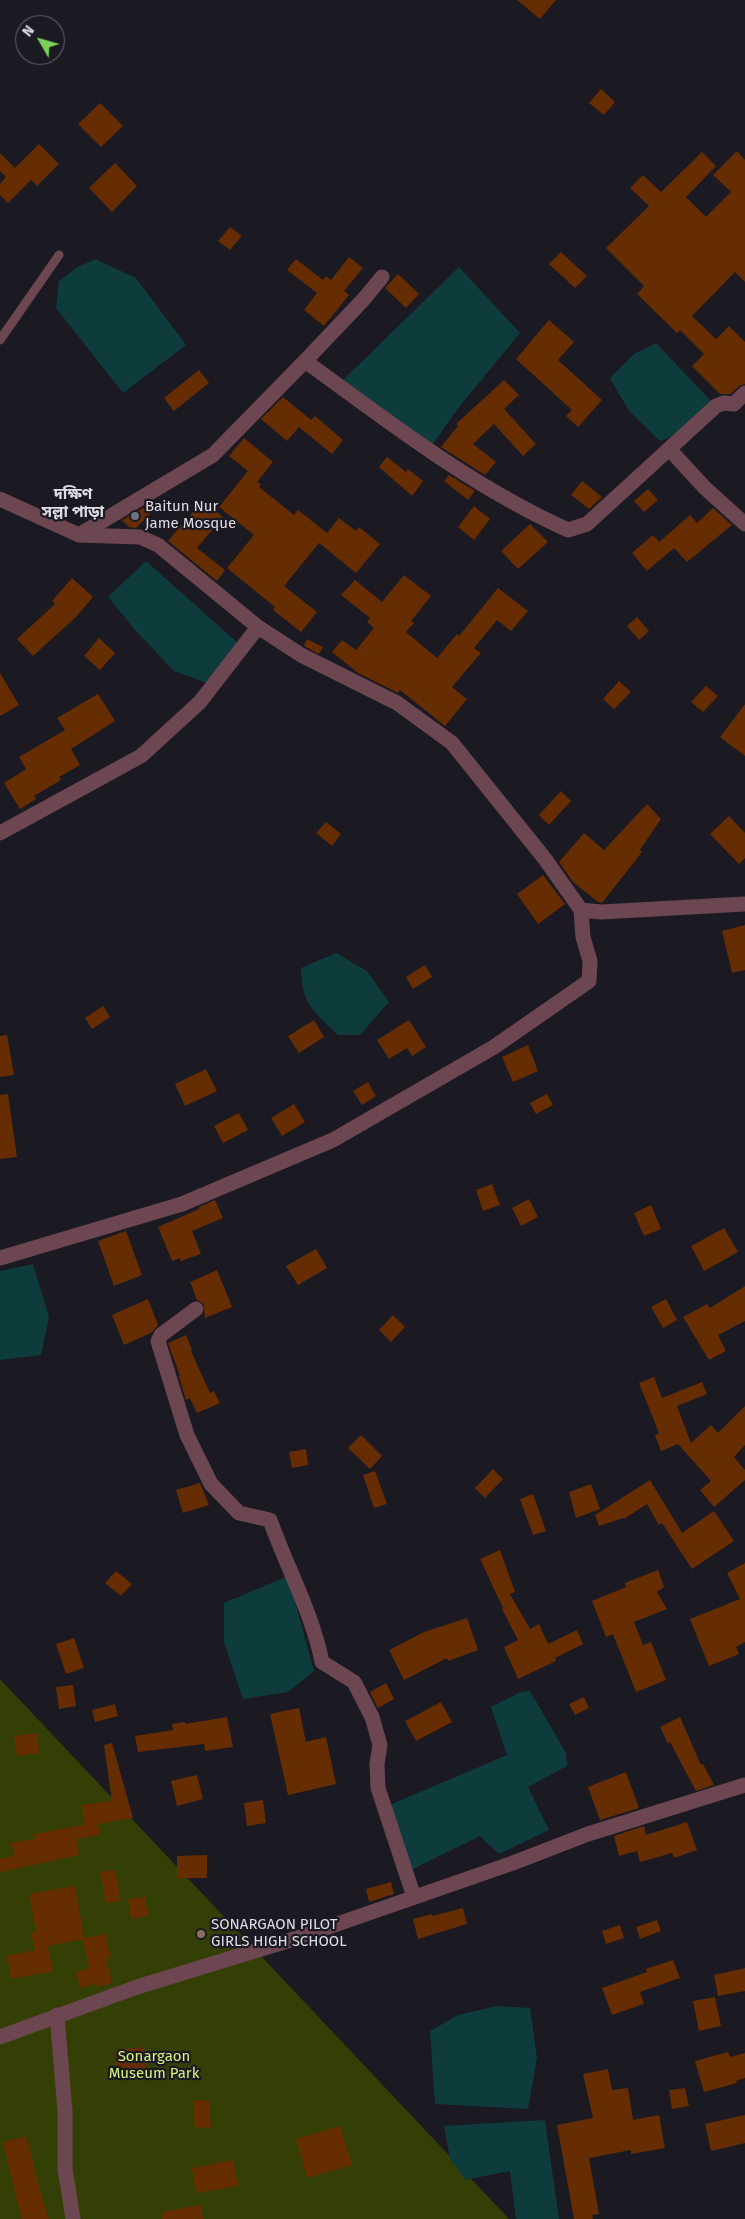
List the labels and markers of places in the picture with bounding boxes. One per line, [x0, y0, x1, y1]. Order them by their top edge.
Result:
place label: Baitun Nur Jame Mosque [145, 498, 236, 533]
marker: Baitun Nur Jame Mosque [129, 510, 141, 522]
place label: SONARGAON PILOT GIRLS HIGH SCHOOL [211, 1916, 347, 1951]
marker: SONARGAON PILOT GIRLS HIGH SCHOOL [195, 1928, 207, 1940]

